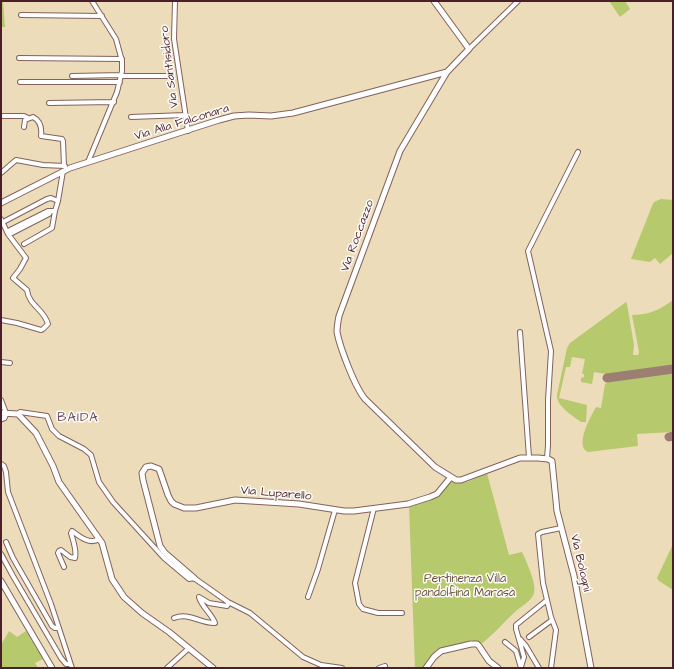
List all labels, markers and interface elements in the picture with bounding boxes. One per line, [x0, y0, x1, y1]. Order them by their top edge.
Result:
street label: Via Sant'Isidoro [158, 25, 182, 109]
street label: Via Alla Falconara [133, 102, 231, 144]
street label: Via Roccazzo [338, 198, 378, 274]
district label: BAIDA [57, 410, 99, 426]
street label: Via Luparello [240, 484, 312, 504]
street label: Via Bologni [566, 533, 594, 593]
park label: Pertinenza Villa pandolfina Marasà [415, 572, 515, 600]

